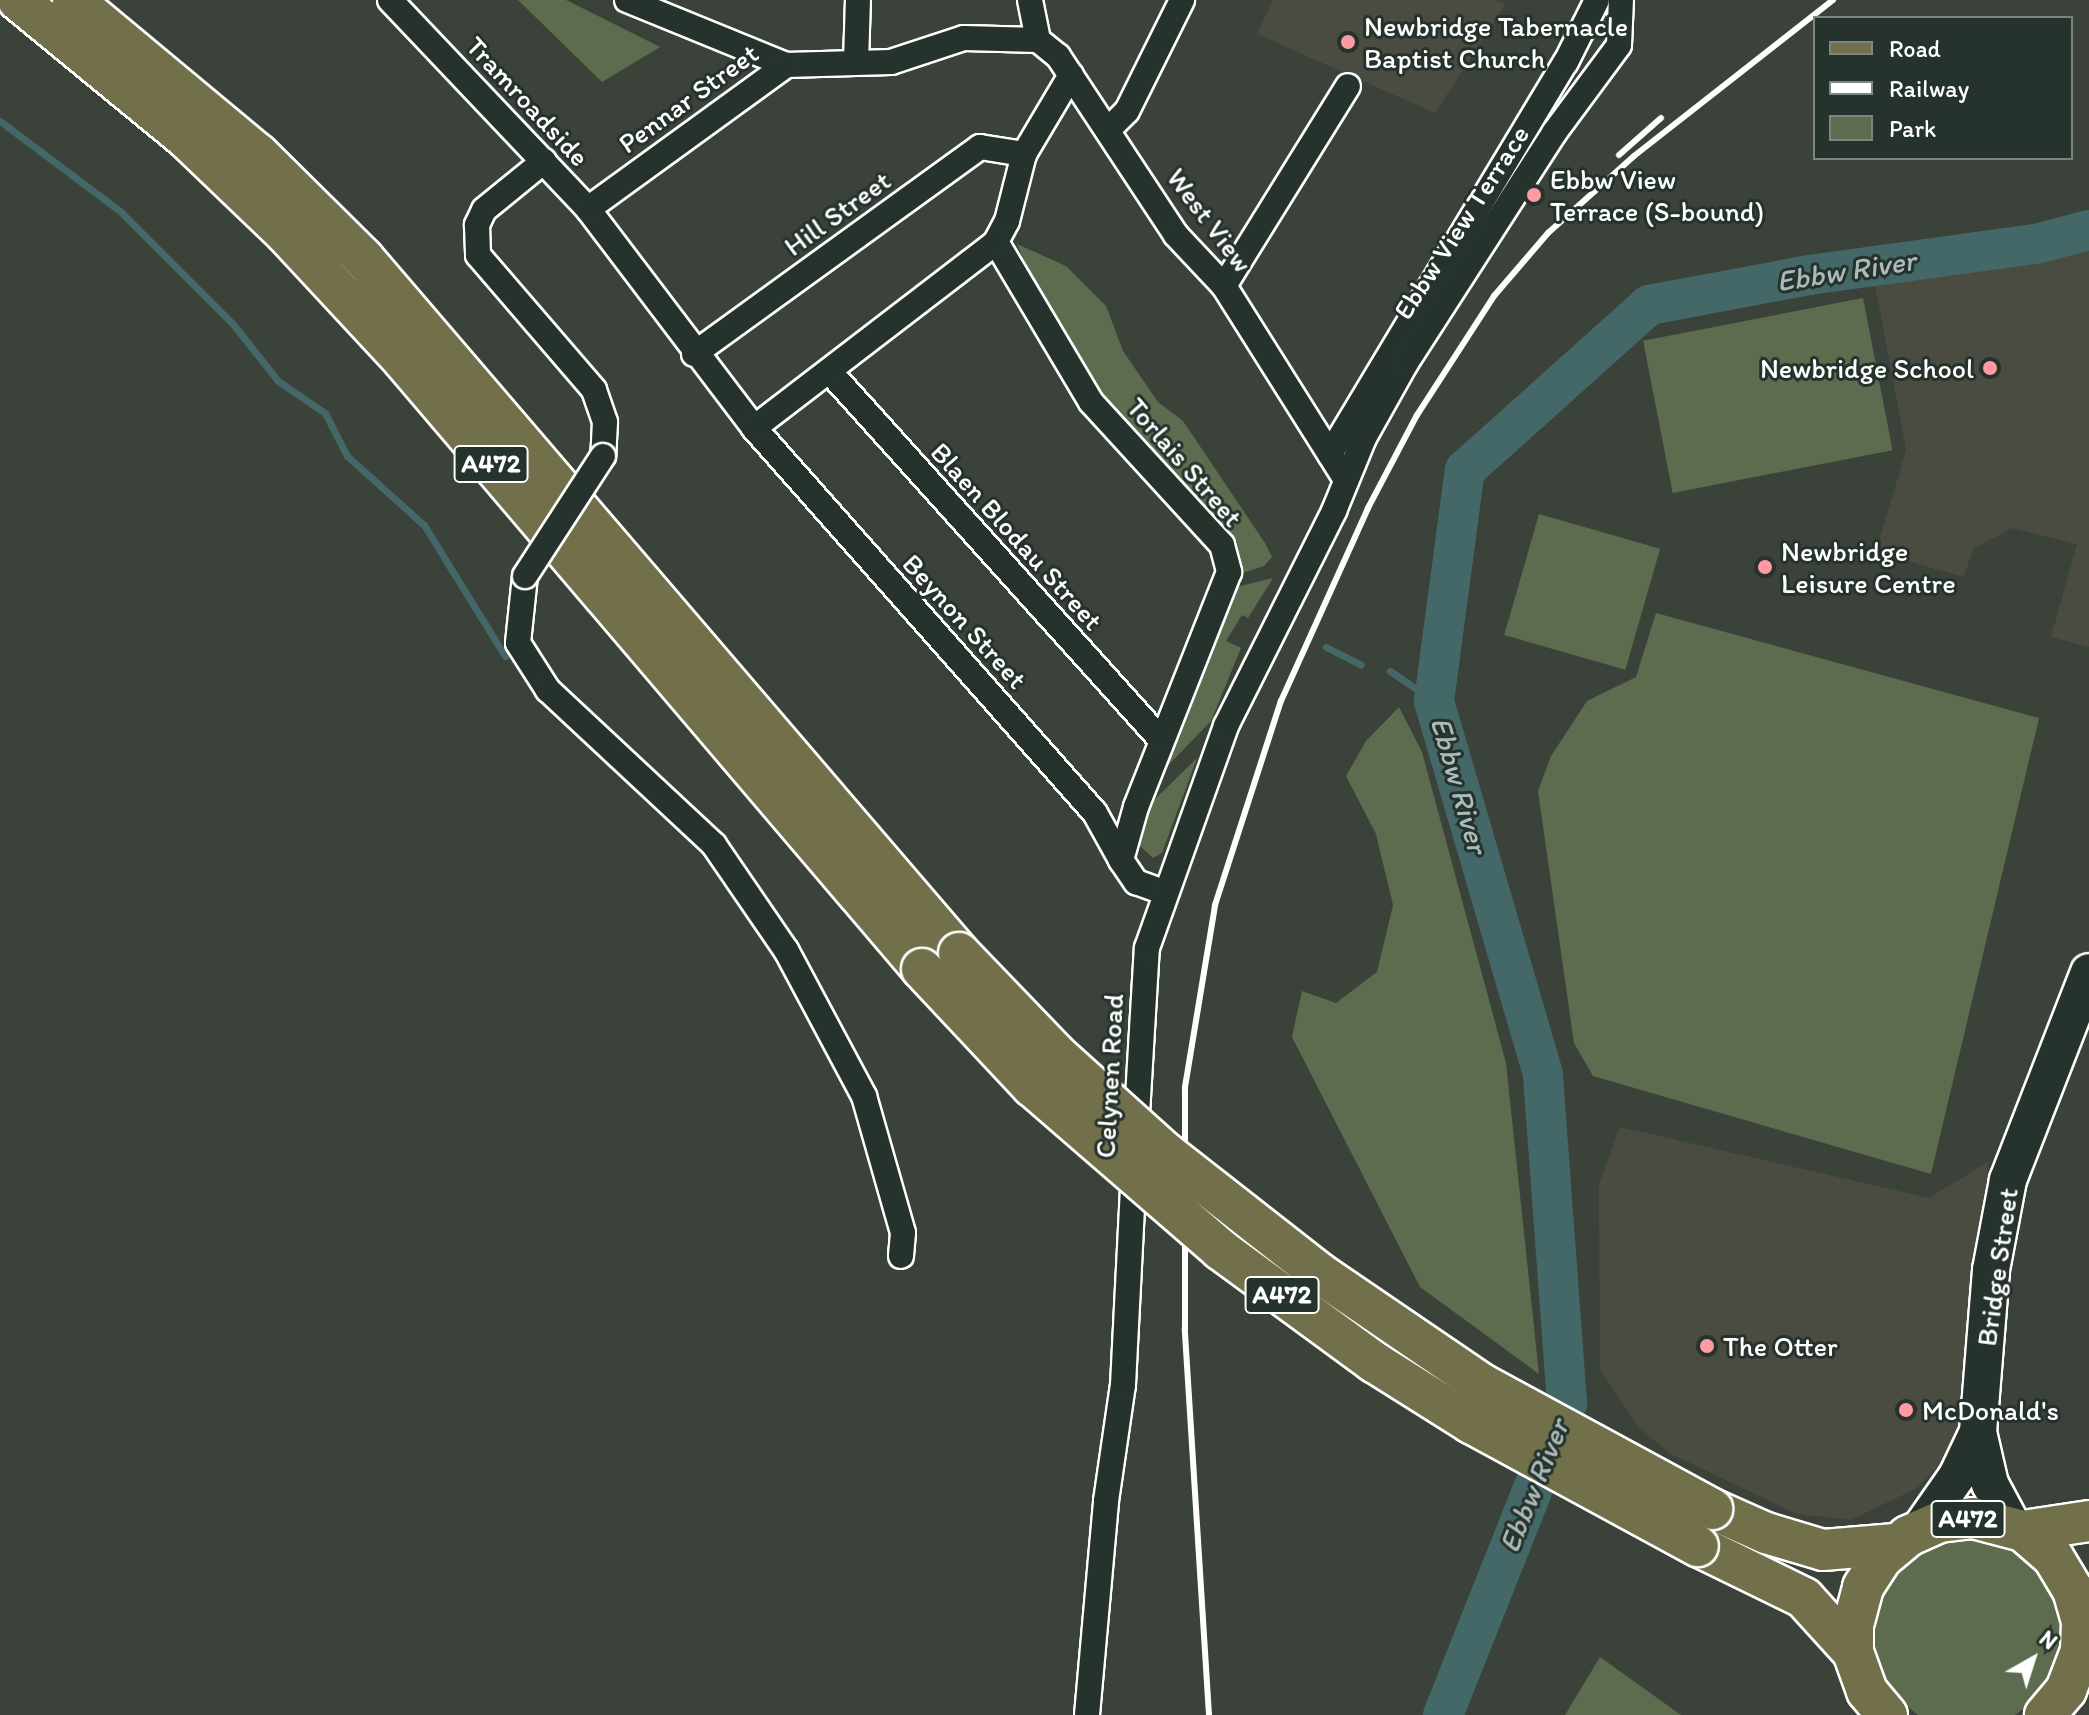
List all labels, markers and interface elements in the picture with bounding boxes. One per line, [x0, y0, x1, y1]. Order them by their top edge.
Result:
place label: Newbridge Tabernacle Baptist Church [1364, 9, 1628, 75]
legend [1813, 16, 2073, 160]
street label: Tramroadside [459, 29, 597, 173]
marker: Newbridge Tabernacle Baptist Church [1339, 33, 1357, 51]
text: Road [1889, 34, 1941, 63]
street label: Pennar Street [612, 36, 764, 160]
text: Railway [1889, 74, 1969, 103]
text: Park [1889, 114, 1936, 143]
street label: Ebbw View Terrace [1387, 120, 1535, 324]
street label: West View [1160, 161, 1260, 279]
place label: Ebbw View Terrace (S-bound) [1550, 162, 1764, 228]
street label: Hill Street [777, 163, 897, 263]
marker: Ebbw View Terrace (S-bound) [1525, 186, 1543, 204]
water label: Ebbw River [1774, 242, 1918, 300]
place label: Newbridge School [1761, 351, 1974, 385]
marker: Newbridge School [1981, 359, 1999, 377]
street label: Torlais Street [1120, 391, 1250, 533]
street label: Blaen Blodau Street [924, 436, 1110, 636]
road number: A472 [453, 442, 529, 486]
place label: Newbridge Leisure Centre [1781, 534, 1956, 600]
street label: Beynon Street [896, 547, 1034, 695]
marker: Newbridge Leisure Centre [1756, 558, 1774, 576]
water label: Ebbw River [1422, 713, 1496, 857]
street label: Celynen Road [1088, 993, 1130, 1159]
street label: Bridge Street [1969, 1186, 2025, 1348]
road number: A472 [1244, 1273, 1320, 1317]
place label: The Otter [1723, 1329, 1838, 1363]
marker: The Otter [1698, 1337, 1716, 1355]
place label: McDonald's [1922, 1393, 2059, 1427]
marker: McDonald's [1897, 1401, 1915, 1419]
water label: Ebbw River [1491, 1414, 1577, 1558]
road number: A472 [1930, 1497, 2006, 1541]
north arrow [1993, 1619, 2073, 1699]
text: N [2034, 1625, 2063, 1655]

